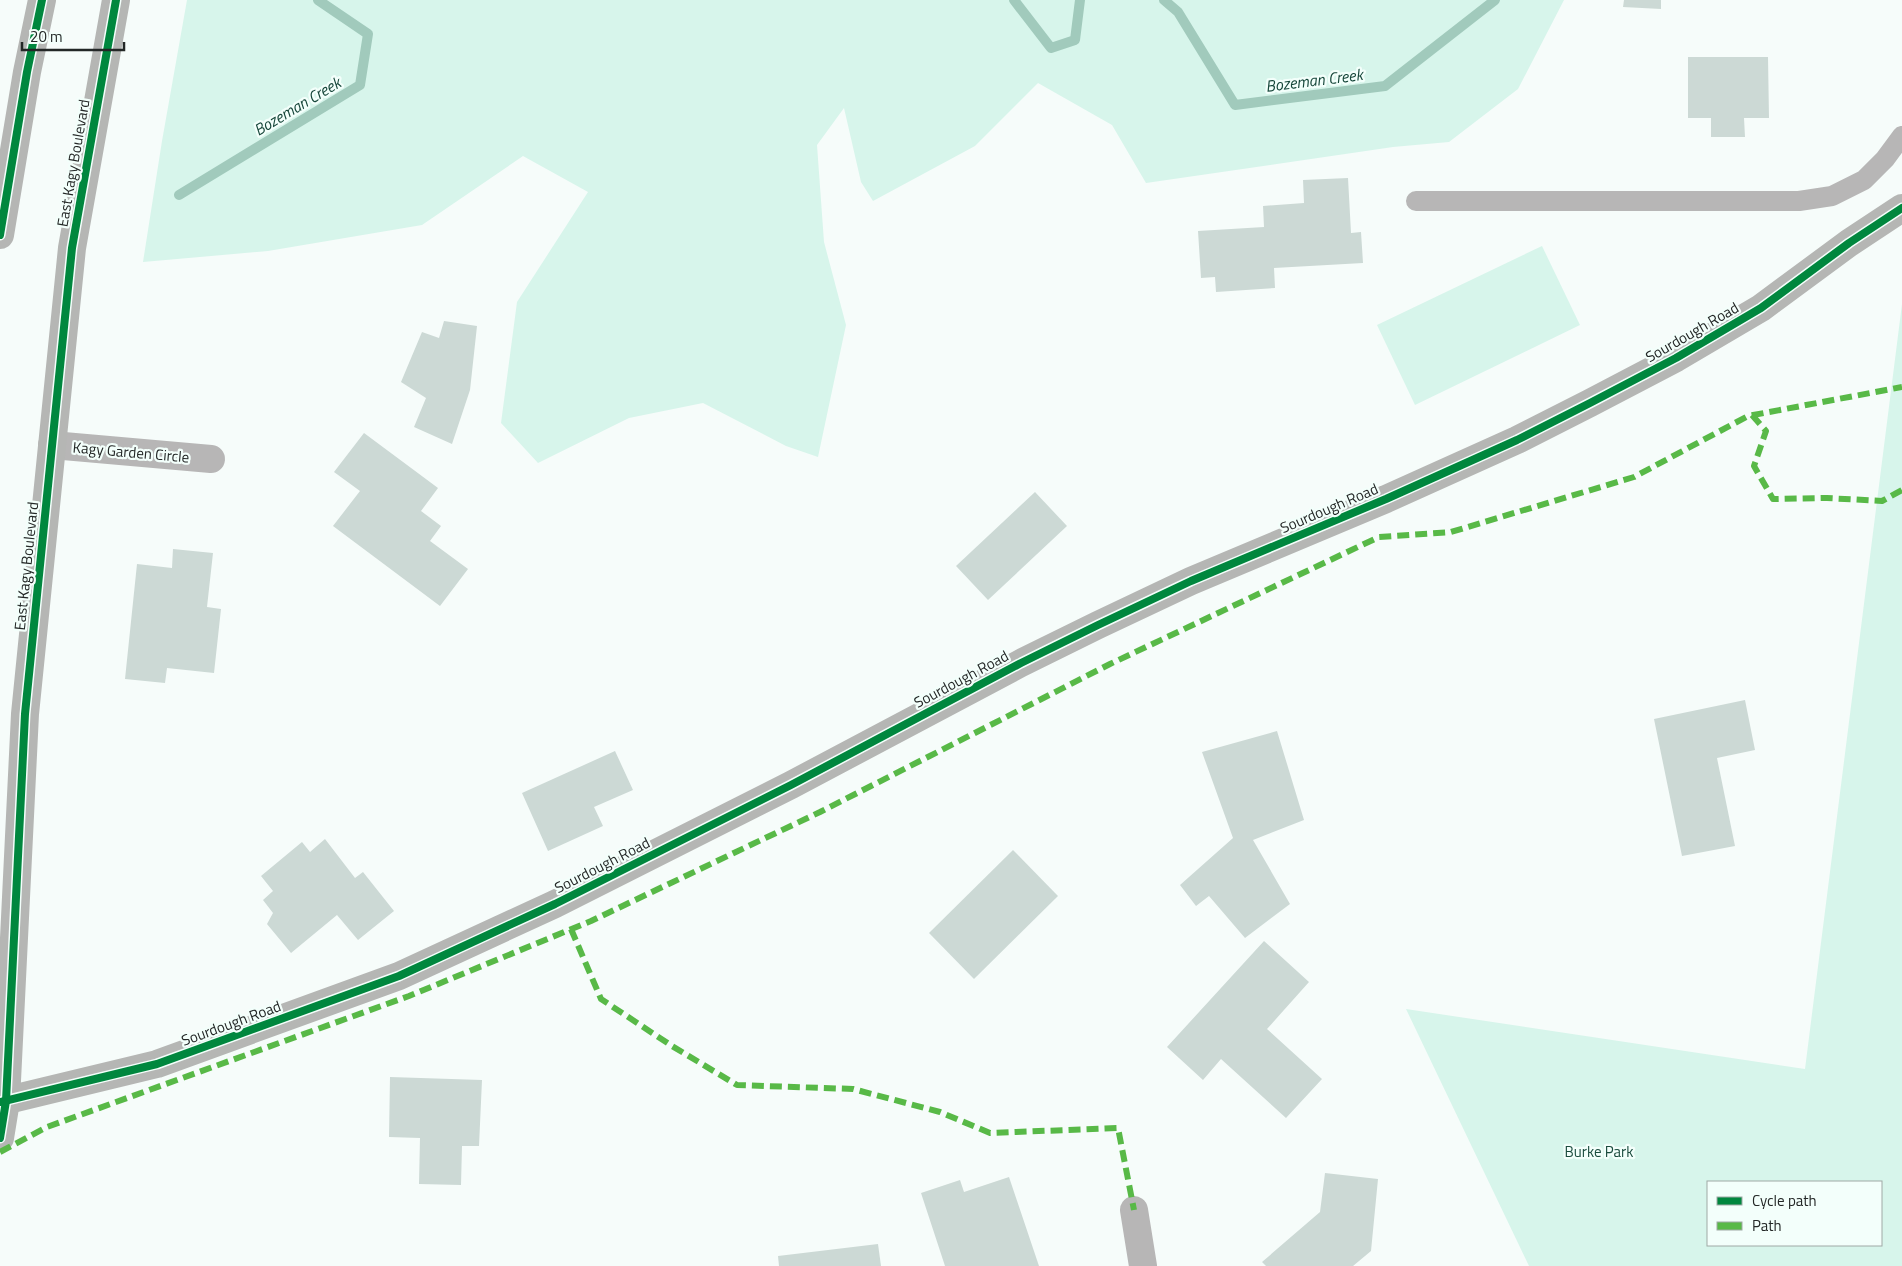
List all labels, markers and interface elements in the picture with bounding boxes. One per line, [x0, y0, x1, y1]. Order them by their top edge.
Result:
scale bar [22, 20, 125, 52]
text: 20 m [30, 25, 63, 48]
water label: Bozeman Creek [1264, 62, 1366, 98]
water label: Bozeman Creek [249, 70, 347, 141]
street label: East Kagy Boulevard [50, 97, 96, 229]
street label: Sourdough Road [1641, 296, 1743, 368]
street label: Kagy Garden Circle [72, 435, 190, 469]
street label: Sourdough Road [1276, 477, 1382, 539]
street label: East Kagy Boulevard [8, 501, 44, 631]
street label: Sourdough Road [910, 644, 1012, 714]
street label: Sourdough Road [550, 831, 654, 899]
street label: Sourdough Road [178, 994, 284, 1052]
park label: Burke Park [1565, 1140, 1633, 1163]
legend [1707, 1181, 1882, 1246]
text: Cycle path [1752, 1189, 1817, 1212]
text: Path [1752, 1214, 1782, 1237]

